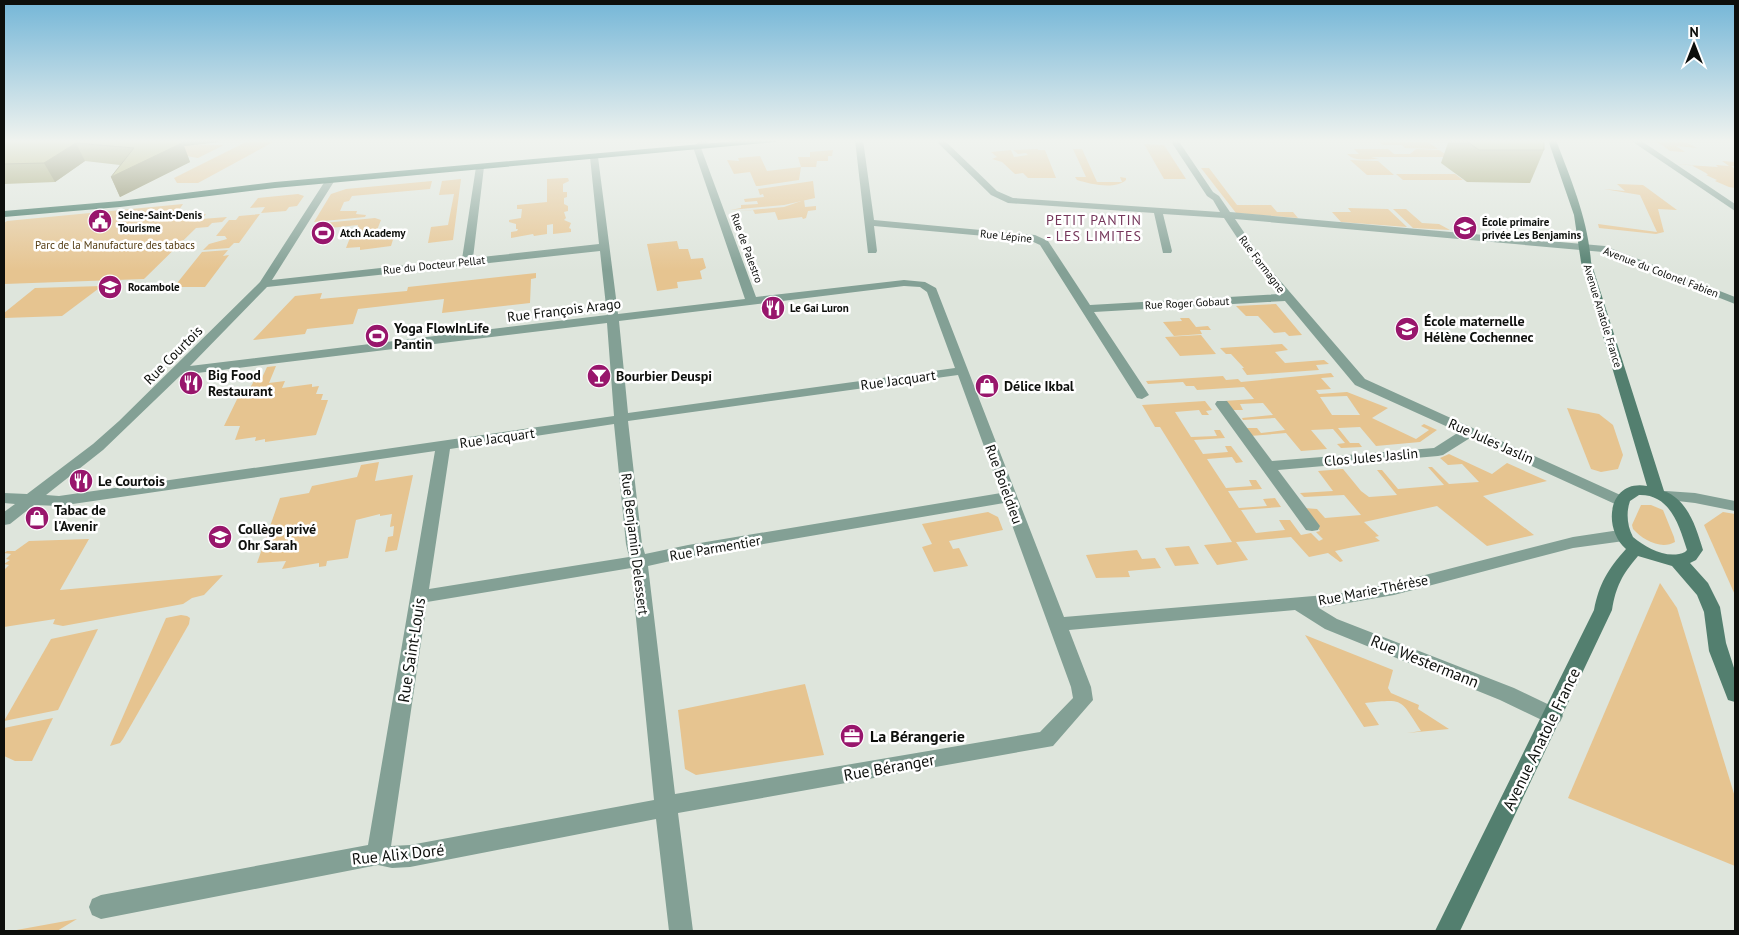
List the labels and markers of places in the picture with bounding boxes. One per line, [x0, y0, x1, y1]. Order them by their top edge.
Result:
public building icon: Seine-Saint-Denis Tourisme [87, 208, 113, 234]
place label: Seine-Saint-Denis Tourisme [118, 208, 202, 235]
school or university icon: École primaire privée Les Benjamins [1452, 215, 1478, 241]
place label: École primaire privée Les Benjamins [1482, 215, 1581, 242]
sports icon: Atch Academy [310, 220, 336, 246]
place label: Atch Academy [340, 226, 406, 240]
school or university icon: Rocambole [97, 274, 123, 300]
place label: Rocambole [128, 280, 180, 294]
restaurant icon: Le Gai Luron [760, 295, 786, 321]
place label: Le Gai Luron [790, 301, 849, 315]
place label: École maternelle Hélène Cochennec [1424, 312, 1534, 346]
school or university icon: École maternelle Hélène Cochennec [1394, 316, 1420, 342]
place label: Yoga FlowInLife Pantin [393, 319, 489, 353]
sports icon: Yoga FlowInLife Pantin [364, 323, 390, 349]
bar icon: Bourbier Deuspi [586, 363, 612, 389]
place label: Big Food Restaurant [208, 366, 273, 400]
place label: Bourbier Deuspi [616, 367, 712, 385]
restaurant icon: Big Food Restaurant [178, 370, 204, 396]
shop icon: Délice Ikbal [974, 373, 1000, 399]
place label: Délice Ikbal [1004, 377, 1075, 395]
restaurant icon: Le Courtois [68, 468, 94, 494]
place label: Le Courtois [98, 472, 165, 490]
place label: Tabac de l'Avenir [54, 501, 106, 535]
shop icon: Tabac de l'Avenir [24, 505, 50, 531]
place label: Collège privé Ohr Sarah [238, 520, 316, 554]
school or university icon: Collège privé Ohr Sarah [207, 524, 233, 550]
office icon: La Bérangerie [839, 723, 865, 749]
place label: La Bérangerie [870, 726, 965, 746]

